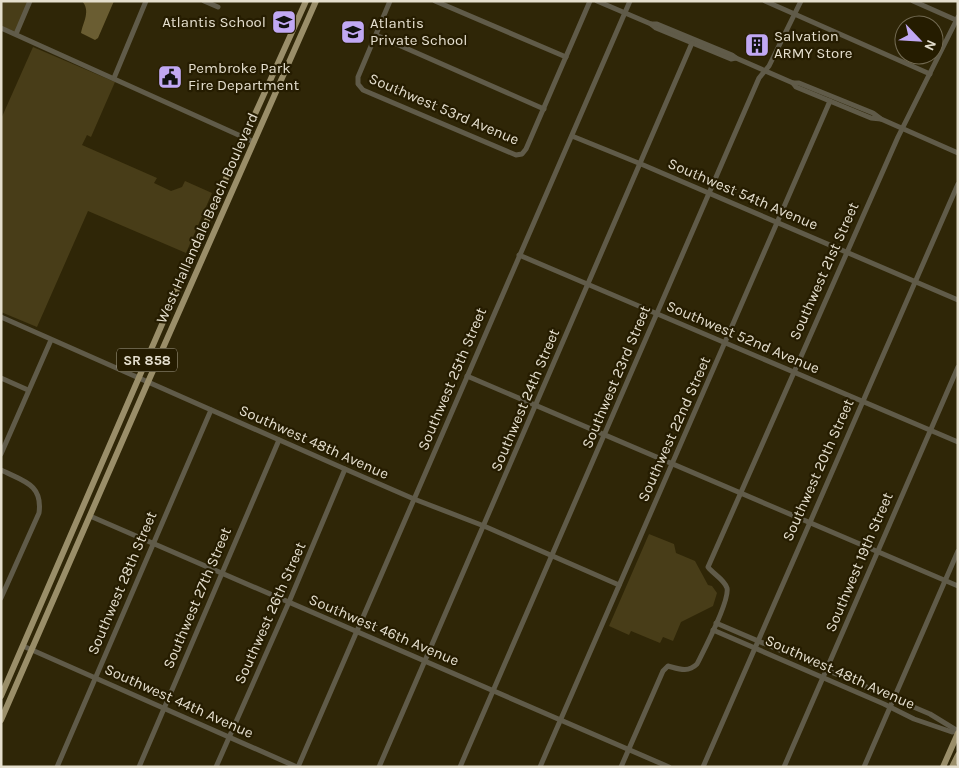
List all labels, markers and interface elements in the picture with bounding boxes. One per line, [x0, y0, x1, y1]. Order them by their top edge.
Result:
school or university icon: Atlantis School [271, 9, 297, 35]
place label: Atlantis School [162, 13, 266, 31]
place label: Atlantis Private School [370, 14, 467, 49]
north arrow [894, 15, 944, 65]
school or university icon: Atlantis Private School [340, 19, 366, 45]
place label: Salvation ARMY Store [774, 27, 852, 62]
building icon: Salvation ARMY Store [744, 32, 770, 58]
text: N [921, 37, 940, 53]
place label: Pembroke Park Fire Department [188, 59, 299, 94]
public building icon: Pembroke Park Fire Department [157, 64, 183, 90]
street label: Southwest 53rd Avenue [366, 69, 522, 149]
street label: West Hallandale Beach Boulevard [152, 110, 262, 326]
street label: Southwest 54th Avenue [665, 154, 821, 234]
street label: Southwest 21st Street [786, 199, 863, 343]
street label: Southwest 52nd Avenue [664, 297, 822, 377]
street label: Southwest 23rd Street [578, 303, 654, 451]
street label: Southwest 25th Street [414, 305, 490, 453]
street label: Southwest 24th Street [487, 326, 563, 474]
road number: SR 858 [117, 348, 177, 372]
street label: Southwest 22nd Street [634, 353, 714, 504]
street label: Southwest 20th Street [779, 396, 858, 544]
street label: Southwest 48th Avenue [236, 401, 392, 483]
street label: Southwest 19th Street [821, 489, 897, 634]
street label: Southwest 28th Street [84, 508, 161, 657]
street label: Southwest 27th Street [159, 524, 235, 671]
street label: Southwest 26th Street [231, 539, 310, 687]
street label: Southwest 46th Avenue [306, 590, 462, 670]
street label: Southwest 48th Avenue [762, 631, 918, 713]
street label: Southwest 44th Avenue [102, 660, 256, 742]

